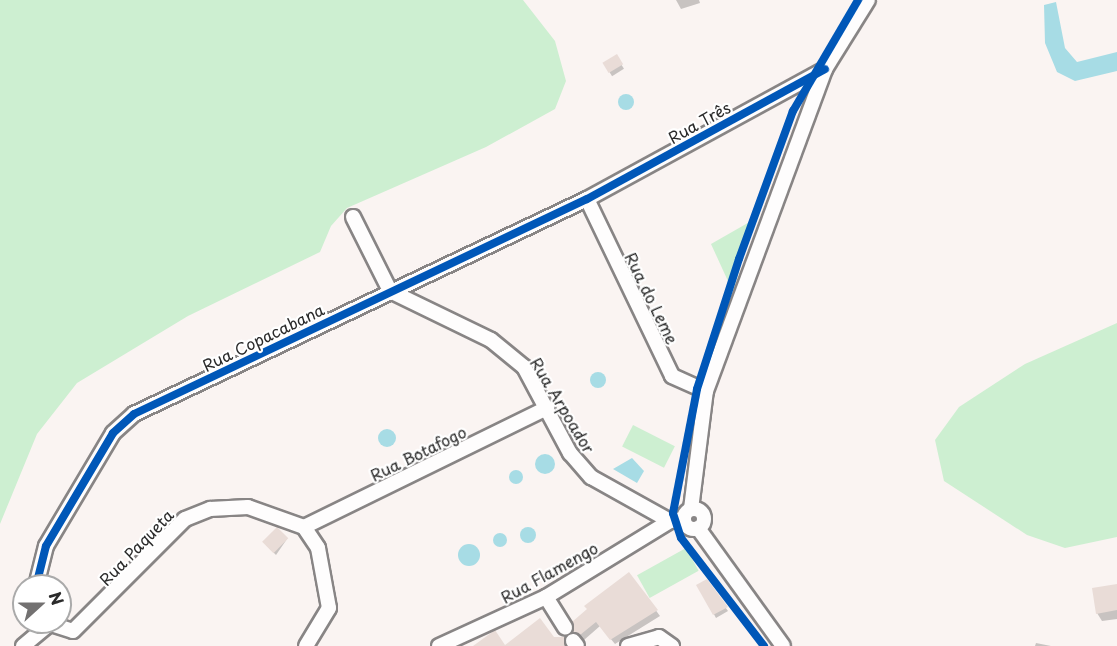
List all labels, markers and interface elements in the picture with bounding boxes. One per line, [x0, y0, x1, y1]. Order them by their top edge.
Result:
street label: Rua Três [664, 97, 734, 147]
street label: Rua do Leme [622, 249, 682, 347]
street label: Rua Copacabana [199, 299, 327, 375]
street label: Rua Arpoador [527, 353, 599, 457]
street label: Rua Botafogo [367, 421, 469, 485]
street label: Rua Paqueta [95, 505, 177, 589]
street label: Rua Flamengo [497, 537, 601, 607]
north arrow [12, 574, 72, 634]
text: N [43, 588, 70, 608]

